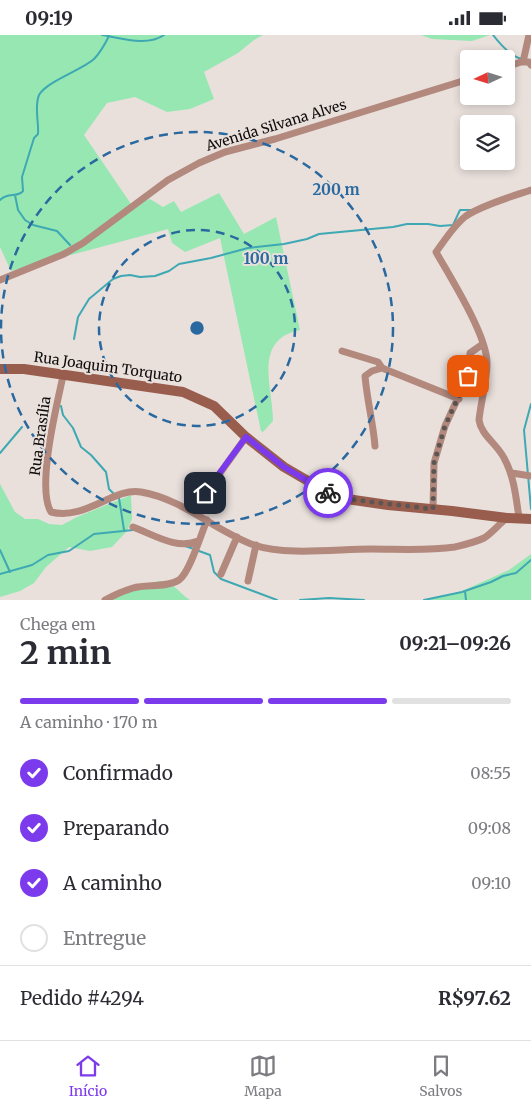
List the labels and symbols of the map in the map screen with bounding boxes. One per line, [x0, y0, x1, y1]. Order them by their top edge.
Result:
north arrow [460, 50, 515, 105]
street label: Avenida Silvana Alves [203, 95, 349, 155]
text: 200 m [312, 180, 360, 199]
text: 100 m [244, 249, 288, 268]
centre of rings [188, 319, 206, 337]
street label: Rua Joaquim Torquato [33, 348, 183, 386]
pin [447, 355, 489, 397]
street label: Rua Brasília [26, 395, 55, 477]
courier [303, 468, 353, 518]
pin [184, 472, 226, 514]

